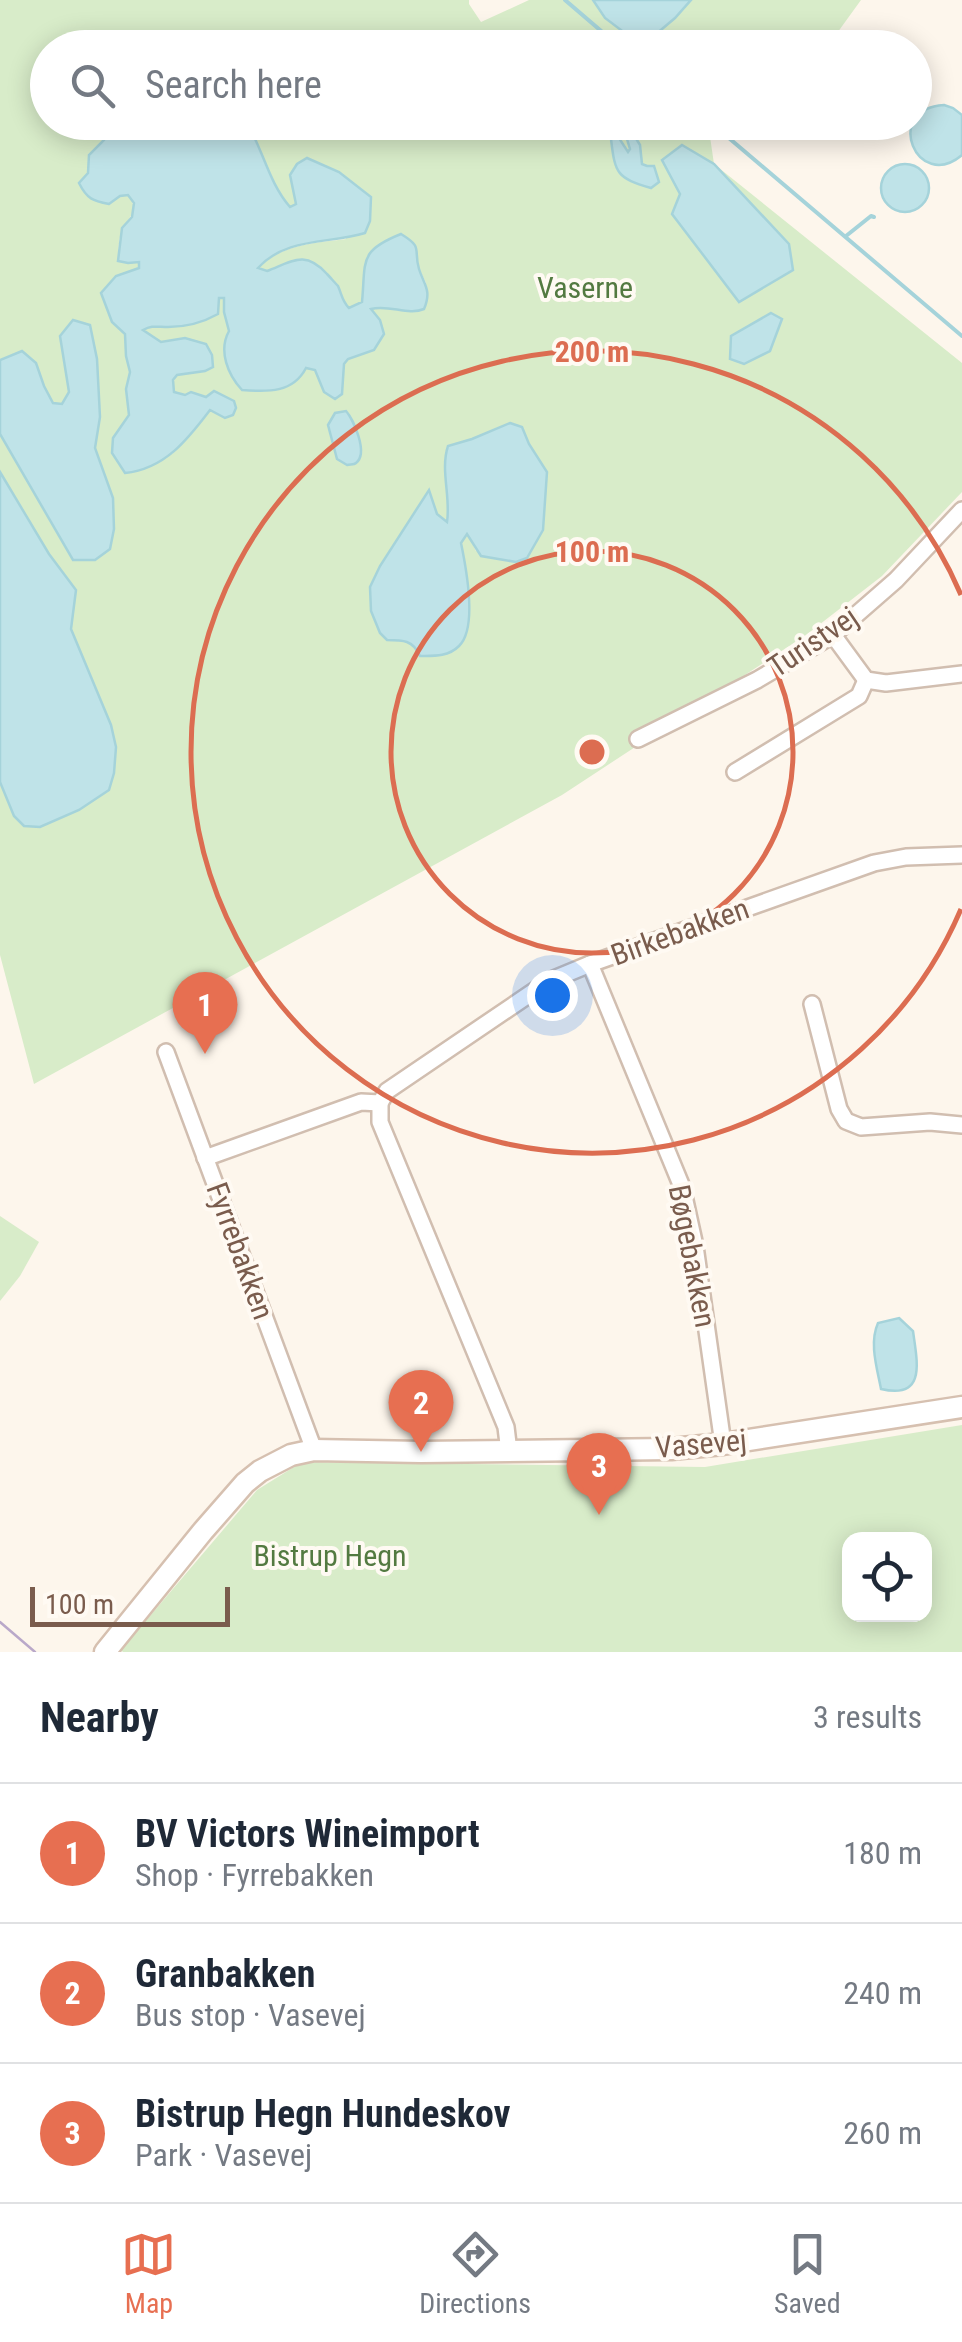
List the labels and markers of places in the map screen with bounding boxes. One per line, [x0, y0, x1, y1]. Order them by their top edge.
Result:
centre of rings [574, 734, 610, 770]
pin: 1 [172, 972, 238, 1054]
pin: 2 [388, 1370, 454, 1452]
pin: 3 [566, 1432, 632, 1515]

